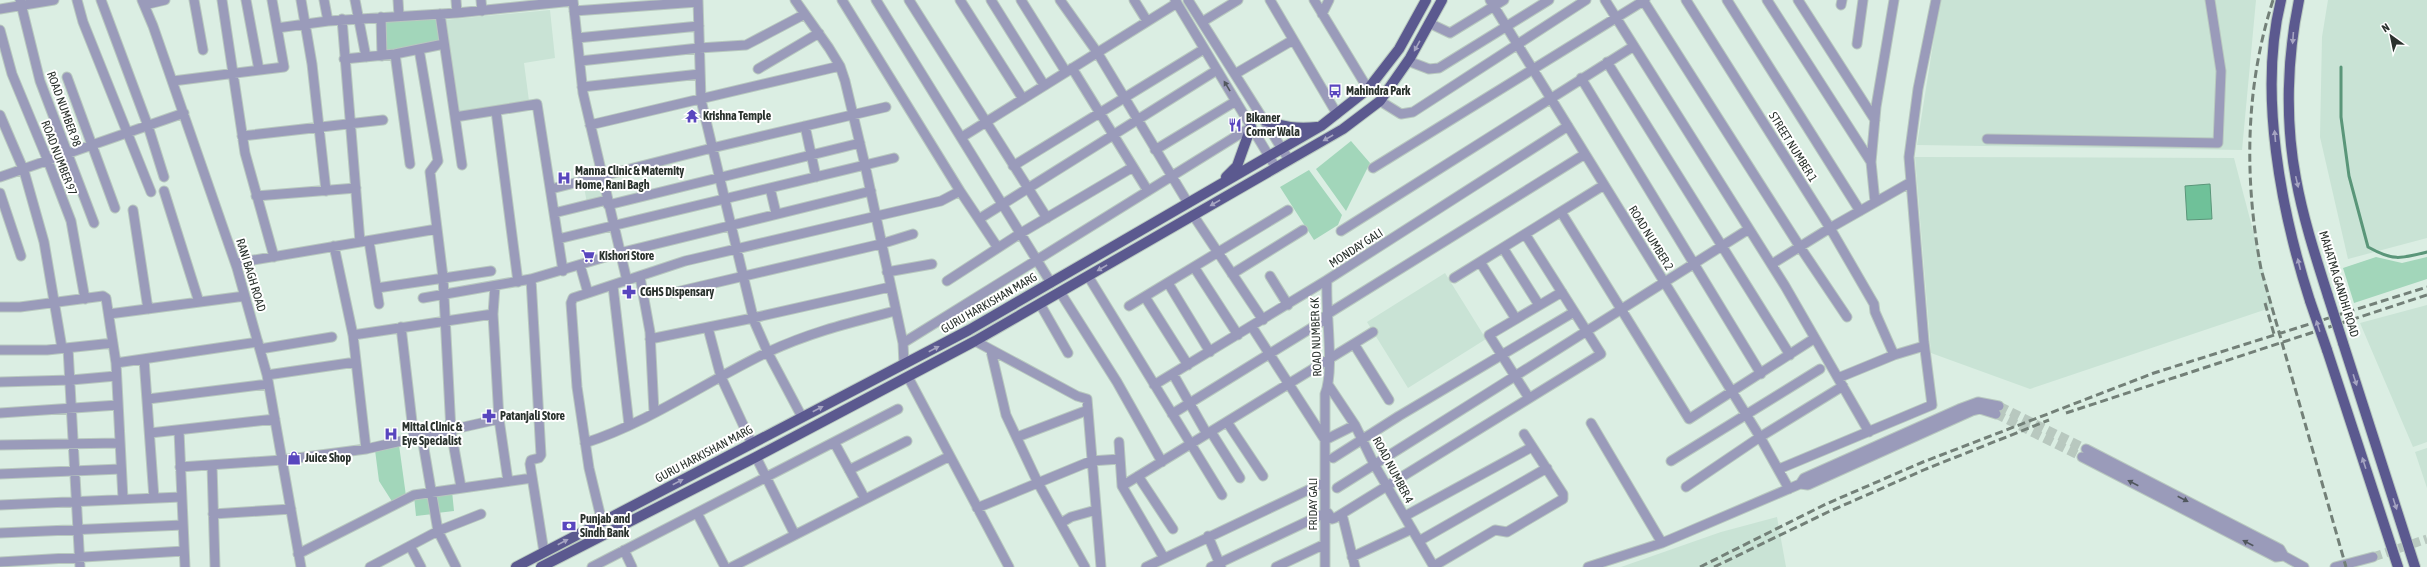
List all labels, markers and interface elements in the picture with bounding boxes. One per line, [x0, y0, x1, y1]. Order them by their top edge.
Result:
north arrow [2371, 16, 2411, 56]
text: N [2380, 21, 2392, 34]
one-way arrow [2289, 32, 2296, 44]
one-way arrow [1413, 40, 1420, 52]
street label: ROAD NUMBER 98 [44, 69, 84, 149]
one-way arrow [1223, 81, 1231, 91]
bus stop icon: Mahindra Park [1327, 83, 1343, 99]
place label: Mahindra Park [1346, 84, 1411, 98]
temple icon: Krishna Temple [684, 108, 700, 124]
place label: Krishna Temple [703, 109, 772, 123]
street label: STREET NUMBER 1 [1766, 109, 1820, 185]
place label: Bikaner Corner Wala [1246, 111, 1300, 139]
restaurant icon: Bikaner Corner Wala [1227, 117, 1243, 133]
street label: ROAD NUMBER 97 [38, 119, 80, 198]
one-way arrow [2272, 130, 2278, 142]
one-way arrow [1322, 134, 1334, 141]
place label: Manna Clinic & Maternity Home, Rani Bagh [575, 164, 684, 192]
hospital icon: Manna Clinic & Maternity Home, Rani Bagh [556, 170, 572, 186]
one-way arrow [2294, 176, 2300, 188]
one-way arrow [1209, 199, 1221, 206]
street label: ROAD NUMBER 2 [1626, 203, 1676, 273]
street label: MONDAY GALI [1327, 226, 1385, 270]
street label: MAHATMA GANDHI ROAD [2316, 229, 2362, 339]
street label: RANI BAGH ROAD [233, 237, 269, 314]
supermarket icon: Kishori Store [580, 248, 596, 264]
place label: Kishori Store [599, 249, 655, 263]
one-way arrow [2296, 257, 2302, 270]
one-way arrow [1097, 264, 1108, 271]
street label: GURU HARKISHAN MARG [938, 270, 1040, 336]
pharmacy icon: CGHS Dispensary [621, 284, 637, 300]
place label: CGHS Dispensary [640, 285, 714, 299]
street label: ROAD NUMBER 6K [1308, 297, 1324, 377]
one-way arrow [2315, 319, 2321, 331]
one-way arrow [928, 346, 939, 352]
one-way arrow [2353, 375, 2359, 387]
one-way arrow [813, 406, 824, 412]
pharmacy icon: Patanjali Store [481, 408, 497, 424]
place label: Patanjali Store [500, 409, 566, 423]
place label: Mittal Clinic & Eye Specialist [402, 420, 463, 448]
street label: GURU HARKISHAN MARG [653, 422, 755, 486]
hospital icon: Mittal Clinic & Eye Specialist [383, 426, 399, 442]
street label: ROAD NUMBER 4 [1370, 434, 1417, 506]
shop icon: Juice Shop [286, 450, 302, 466]
place label: Juice Shop [304, 451, 351, 465]
one-way arrow [2361, 457, 2367, 469]
street label: FRIDAY GALI [1306, 478, 1320, 530]
one-way arrow [673, 479, 684, 485]
one-way arrow [2127, 480, 2139, 486]
one-way arrow [2177, 496, 2189, 503]
one-way arrow [2392, 498, 2398, 510]
place label: Punjab and Sindh Bank [580, 512, 631, 540]
bank icon: Punjab and Sindh Bank [561, 518, 577, 534]
one-way arrow [557, 539, 569, 546]
one-way arrow [2243, 539, 2254, 546]

